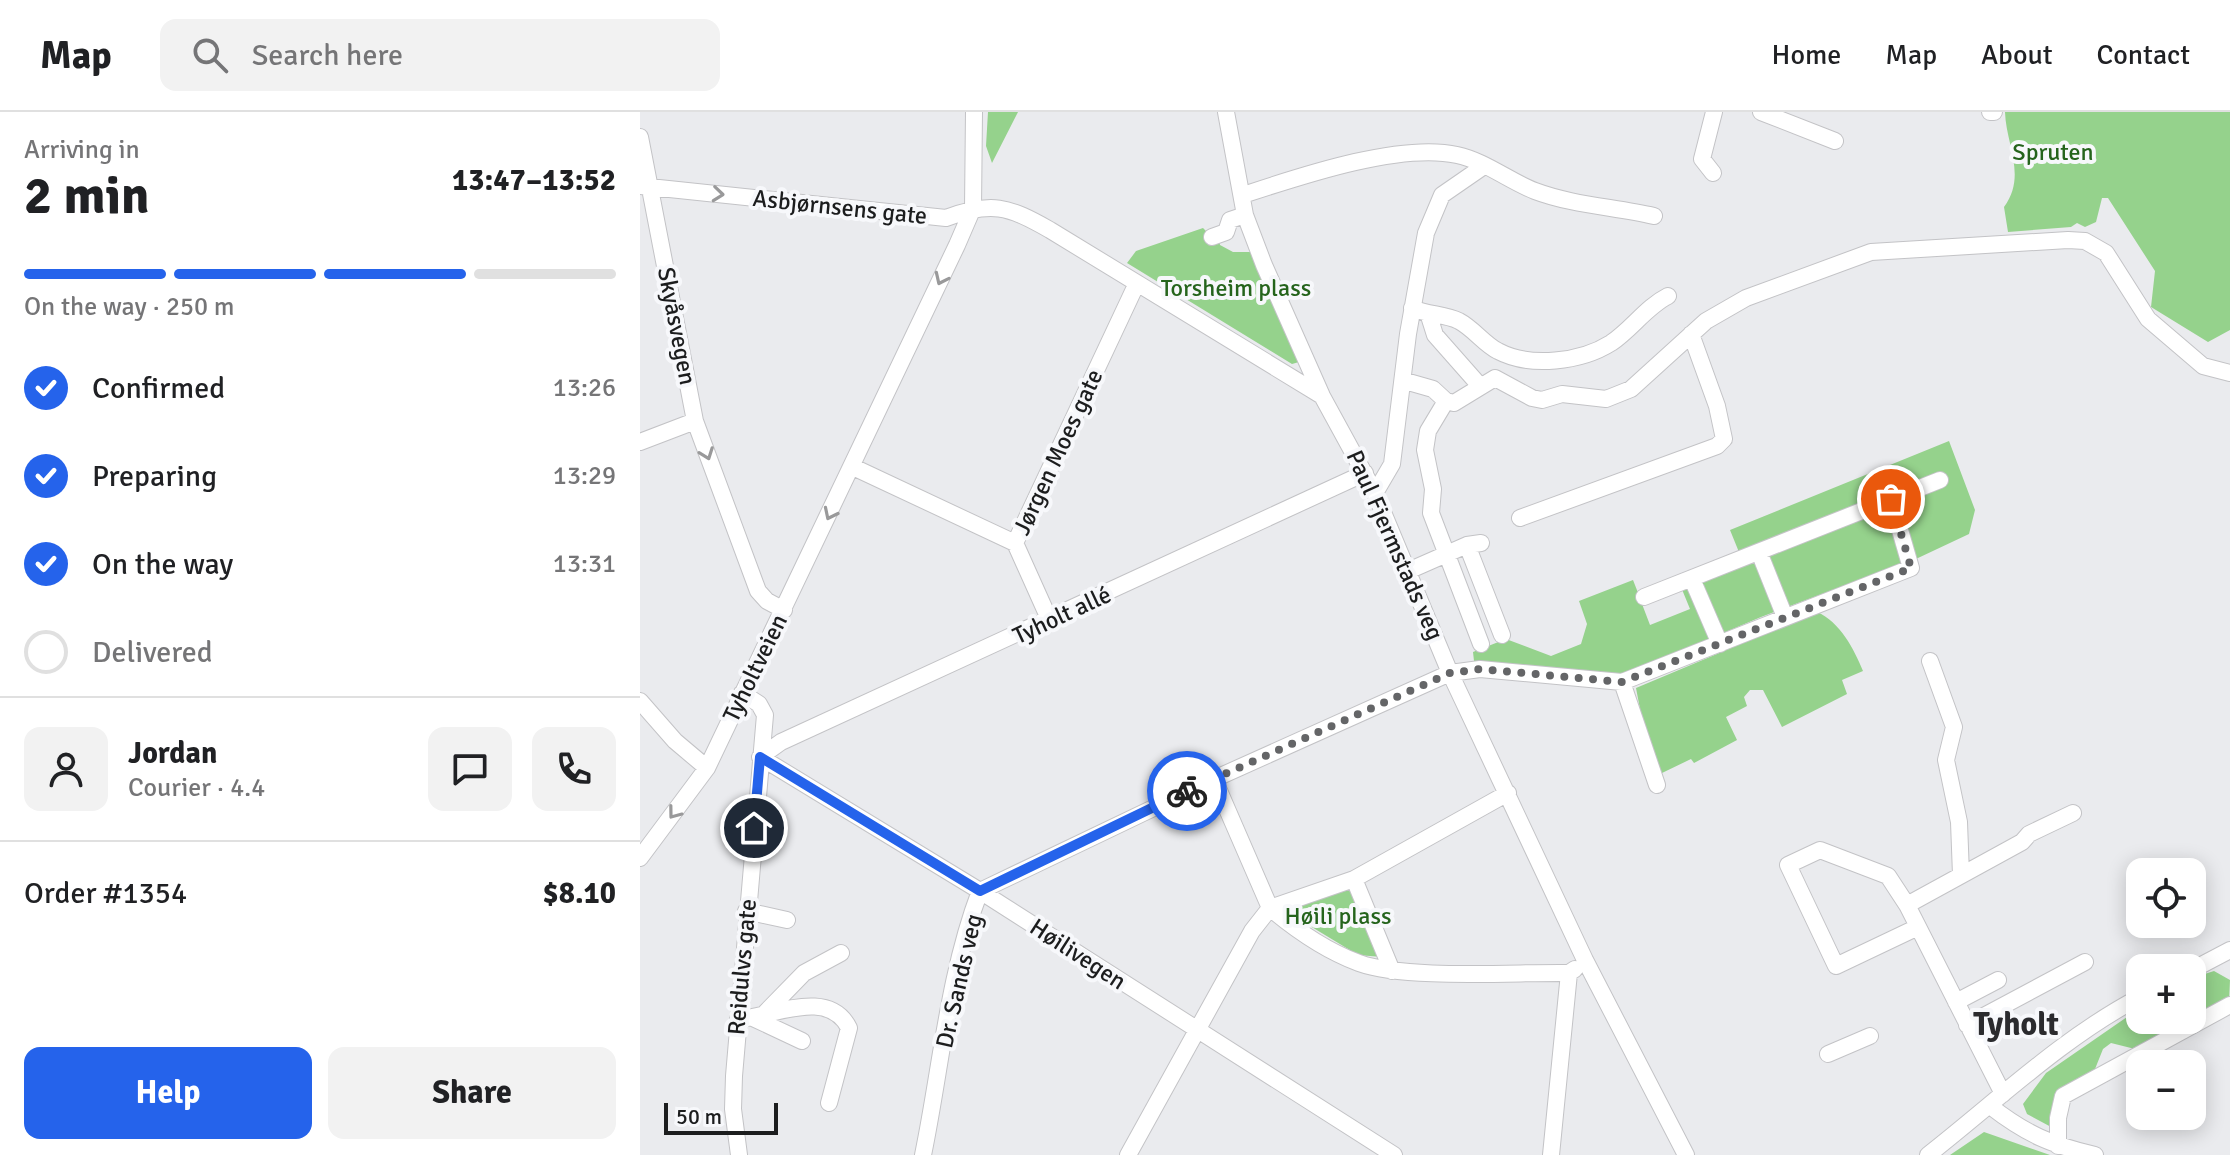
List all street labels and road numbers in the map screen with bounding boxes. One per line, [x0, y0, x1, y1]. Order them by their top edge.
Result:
street label: Asbjørnsens gate [751, 183, 929, 231]
street label: Skyåsvegen [651, 265, 703, 387]
street label: Jørgen Moes gate [1006, 364, 1110, 540]
street label: Paul Fjermstads veg [1340, 445, 1450, 645]
street label: Tyholt allé [1008, 579, 1116, 651]
street label: Tyholtveien [716, 609, 794, 727]
street label: Reidulvs gate [721, 898, 763, 1036]
street label: Dr. Sands veg [929, 911, 989, 1051]
street label: Høilivegen [1024, 912, 1132, 996]

